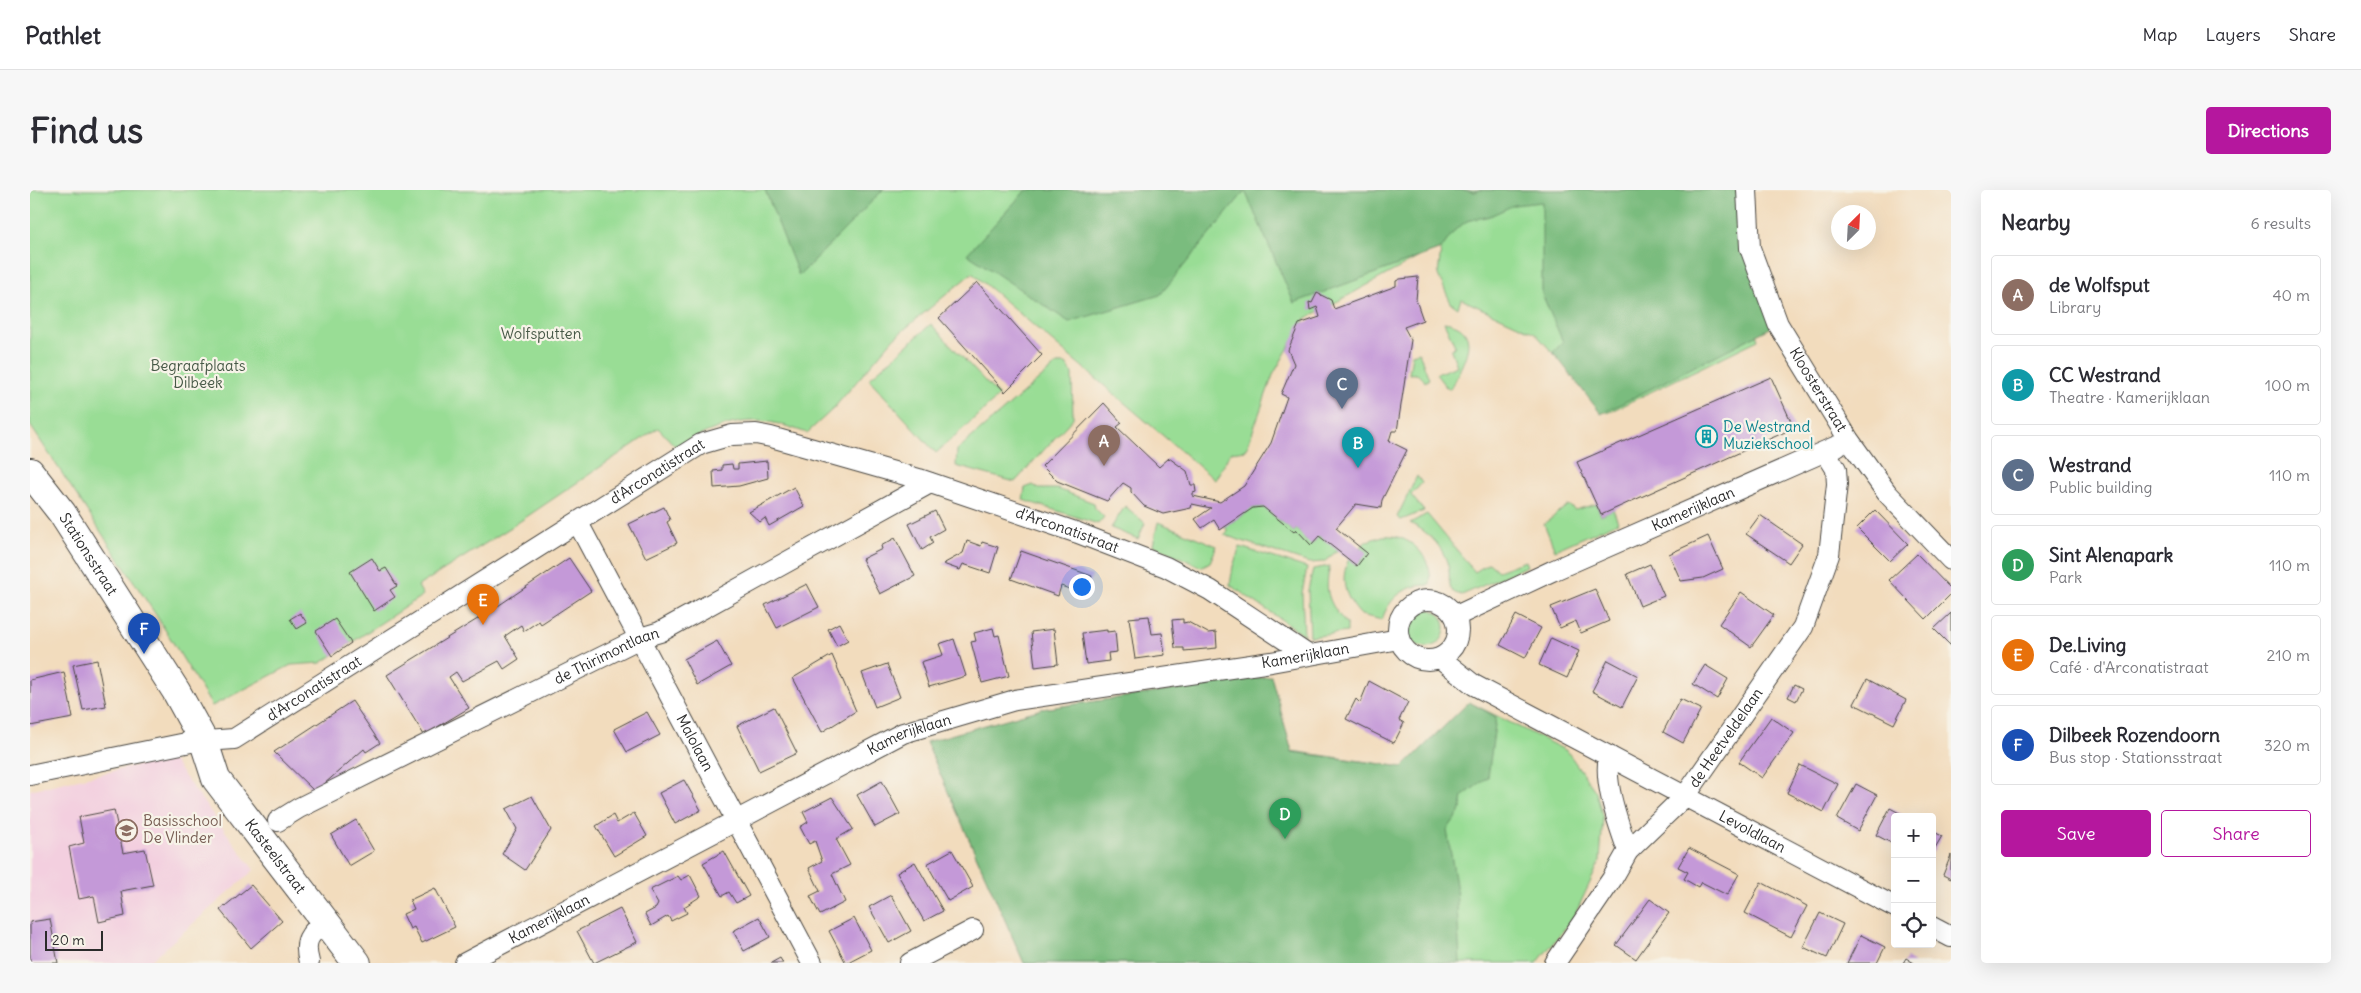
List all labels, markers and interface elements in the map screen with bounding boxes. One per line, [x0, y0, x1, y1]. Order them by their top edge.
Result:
text: Pathlet [25, 20, 101, 50]
text: Map [2142, 23, 2177, 46]
text: Layers [2205, 23, 2261, 46]
text: Share [2289, 23, 2336, 46]
button: Directions [2206, 107, 2331, 154]
text: Find us [30, 108, 143, 152]
north arrow [1831, 205, 1876, 250]
text: Nearby [2001, 209, 2071, 236]
text: 6 results [2250, 213, 2311, 233]
text: de Wolfsput [2049, 273, 2150, 297]
text: A [2013, 285, 2023, 305]
text: 40 m [2272, 285, 2310, 305]
text: Library [2049, 297, 2101, 317]
park label: Wolfsputten [501, 324, 582, 343]
street label: Kloosterstraat [1786, 344, 1852, 435]
park label: Begraafplaats Dilbeek [150, 356, 246, 392]
text: CC Westrand [2049, 363, 2161, 387]
pin: C [1326, 368, 1358, 409]
text: B [2013, 375, 2023, 395]
text: 100 m [2265, 375, 2310, 395]
text: Theatre · Kamerijklaan [2049, 387, 2210, 407]
place label: De Westrand Muziekschool [1723, 417, 1813, 453]
building icon: De Westrand Muziekschool [1695, 424, 1719, 448]
pin: A [1088, 425, 1120, 466]
pin: B [1342, 427, 1374, 468]
street label: d'Arconatistraat [606, 434, 708, 508]
text: Westrand [2049, 453, 2131, 477]
text: C [2013, 465, 2023, 485]
text: 110 m [2269, 465, 2310, 485]
text: Public building [2049, 477, 2152, 497]
street label: Kamerijklaan [1648, 482, 1738, 535]
street label: d'Arconatistraat [1013, 502, 1122, 557]
street label: Stationsstraat [55, 509, 122, 599]
text: Sint Alenapark [2049, 543, 2173, 567]
text: D [2012, 555, 2024, 575]
text: 110 m [2269, 555, 2310, 575]
text: Park [2049, 567, 2082, 587]
your location [1069, 574, 1095, 600]
pin: E [467, 584, 499, 625]
pin: F [128, 613, 160, 654]
street label: de Thirimontlaan [551, 623, 661, 688]
text: De.Living [2049, 633, 2126, 657]
street label: Kamerijklaan [1260, 638, 1351, 672]
text: E [2013, 645, 2023, 665]
text: 210 m [2267, 645, 2310, 665]
street label: d'Arconatistraat [263, 651, 365, 725]
text: Café · d'Arconatistraat [2049, 657, 2209, 677]
street label: de Heetveldelaan [1684, 684, 1767, 791]
street label: Kamerijklaan [864, 709, 953, 759]
street label: Malolaan [673, 711, 718, 775]
text: Dilbeek Rozendoorn [2049, 723, 2220, 747]
text: F [2013, 735, 2023, 755]
text: 320 m [2264, 735, 2310, 755]
text: Bus stop · Stationsstraat [2049, 747, 2222, 767]
pin: D [1269, 798, 1301, 839]
street label: Levoldlaan [1716, 806, 1789, 857]
button: Save [2001, 810, 2151, 857]
button: Share [2161, 810, 2311, 857]
place label: Basisschool De Vlinder [143, 811, 222, 847]
map controls [1891, 813, 1936, 948]
button: + [1891, 813, 1936, 858]
street label: Kasteelstraat [241, 815, 310, 897]
school or university icon: Basisschool De Vlinder [115, 818, 139, 842]
button: − [1891, 858, 1936, 903]
street label: Kamerijklaan [505, 889, 593, 947]
button: locate [1891, 903, 1936, 948]
scale bar [45, 928, 102, 951]
text: 20 m [52, 931, 85, 949]

